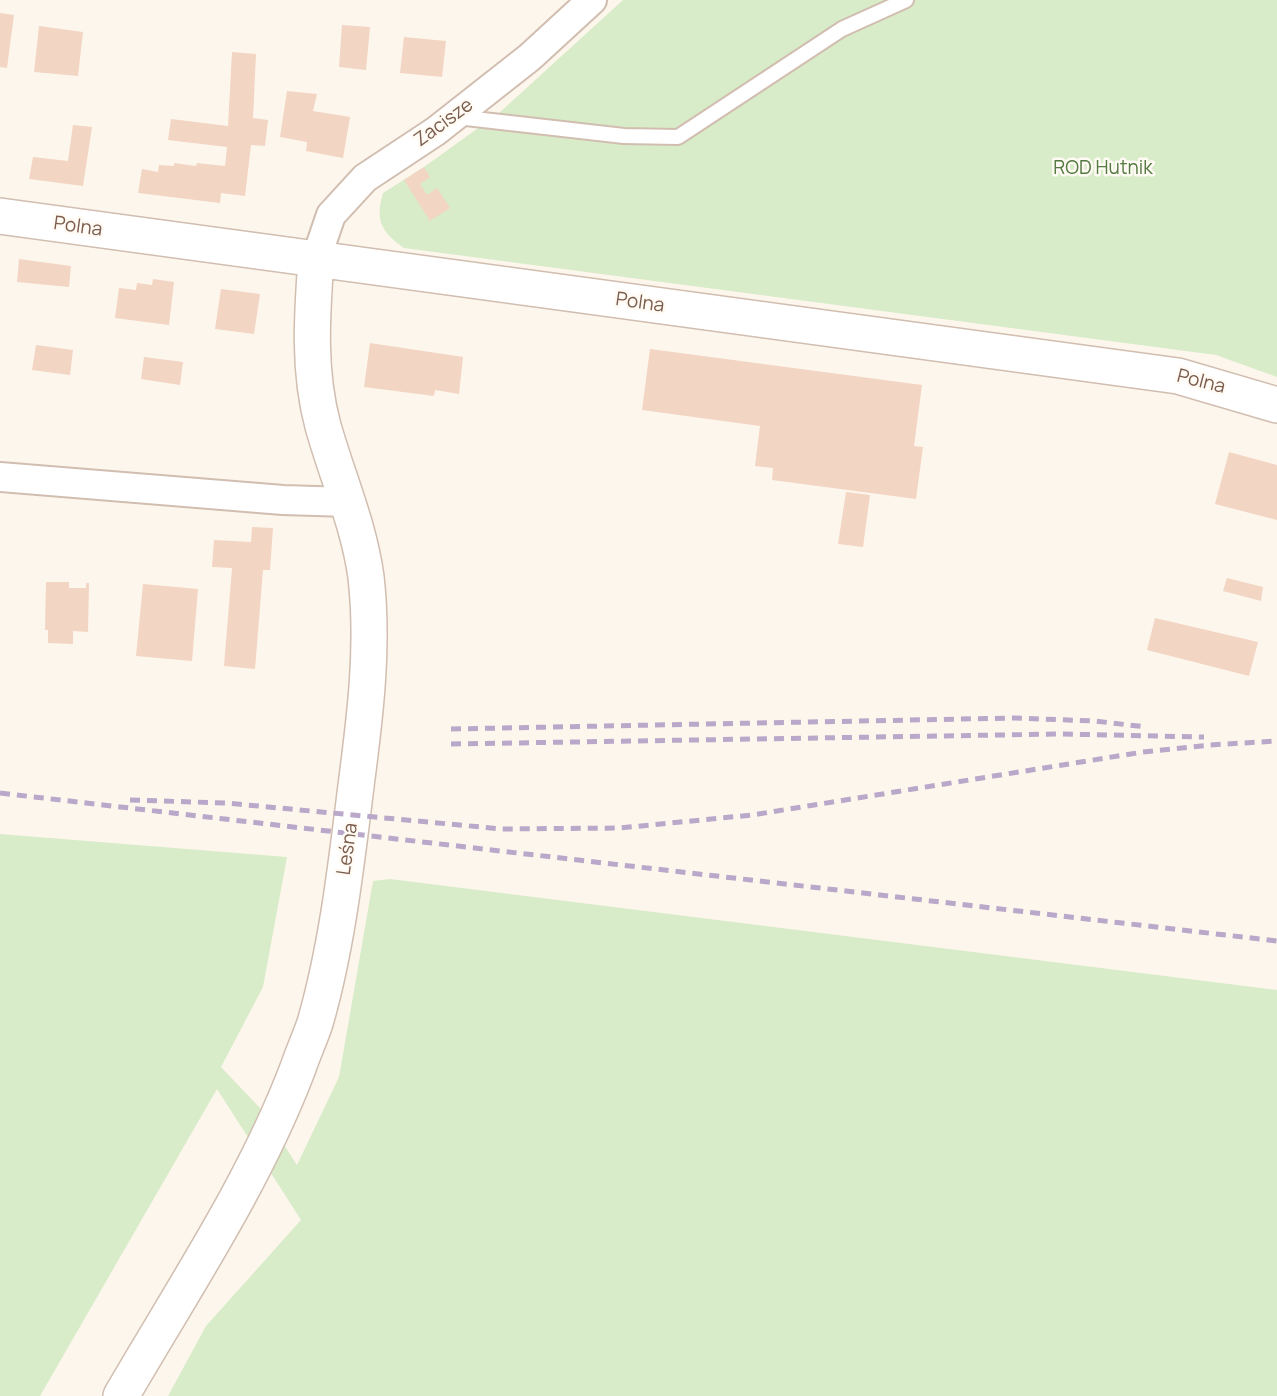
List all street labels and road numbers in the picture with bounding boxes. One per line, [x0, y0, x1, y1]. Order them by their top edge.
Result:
street label: Zacisze [410, 94, 478, 152]
street label: Polna [52, 212, 104, 242]
street label: Polna [614, 288, 666, 318]
street label: Polna [1175, 365, 1227, 399]
street label: Leśna [333, 821, 363, 877]

